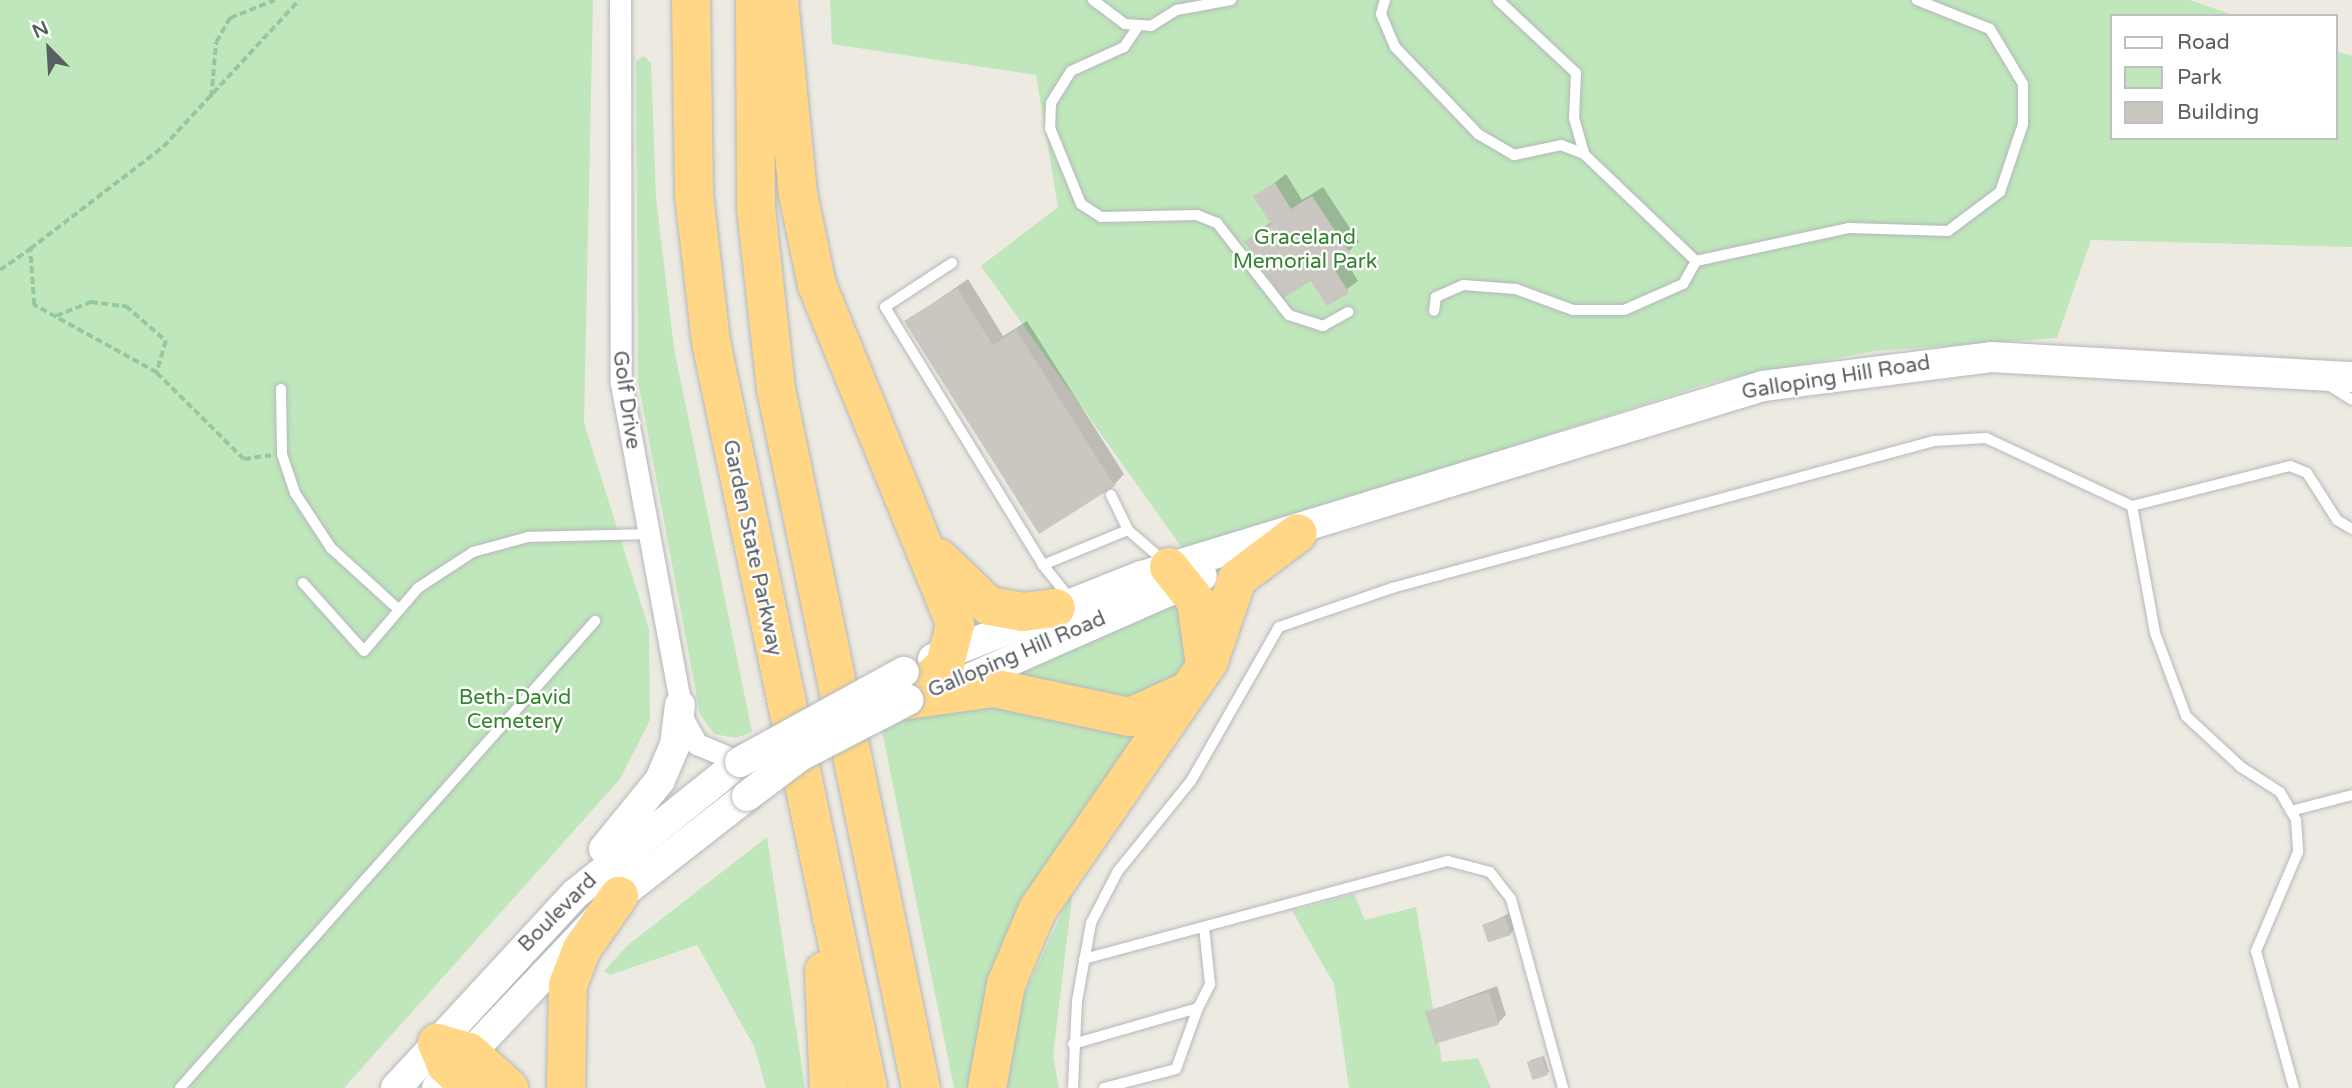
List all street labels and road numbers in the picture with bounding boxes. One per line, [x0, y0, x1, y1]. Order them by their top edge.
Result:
street label: Golf Drive [607, 349, 645, 451]
street label: Galloping Hill Road [1740, 351, 1932, 405]
street label: Garden State Parkway [717, 438, 787, 658]
street label: Galloping Hill Road [924, 606, 1110, 704]
street label: Boulevard [513, 868, 603, 958]

